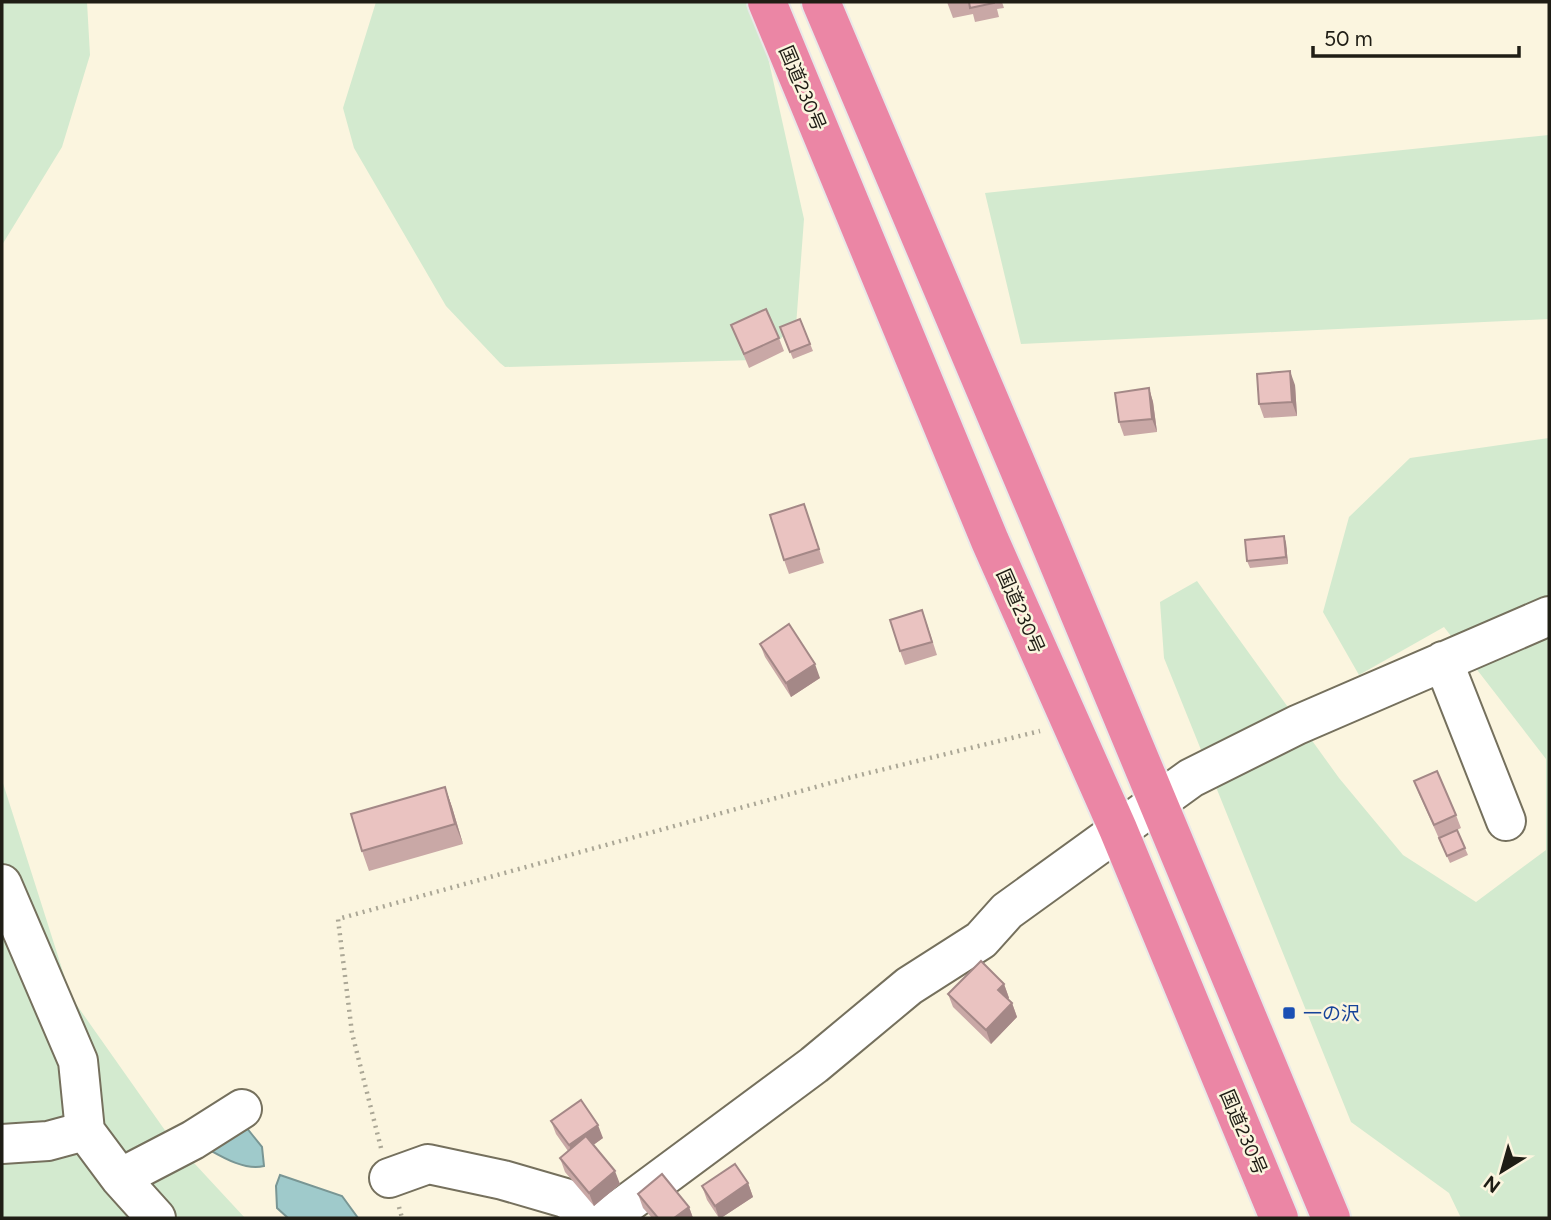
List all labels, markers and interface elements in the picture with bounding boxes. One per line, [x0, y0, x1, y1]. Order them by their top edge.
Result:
scale bar [1313, 14, 1520, 58]
text: 50 m [1324, 26, 1373, 51]
street label: 国道230号 [774, 42, 831, 134]
street label: 国道230号 [992, 565, 1049, 657]
place label: 一の沢 [1303, 1002, 1360, 1025]
marker: 一の沢 [1281, 1005, 1297, 1021]
street label: 国道230号 [1215, 1086, 1272, 1178]
north arrow [1467, 1136, 1537, 1206]
text: N [1479, 1171, 1505, 1198]

